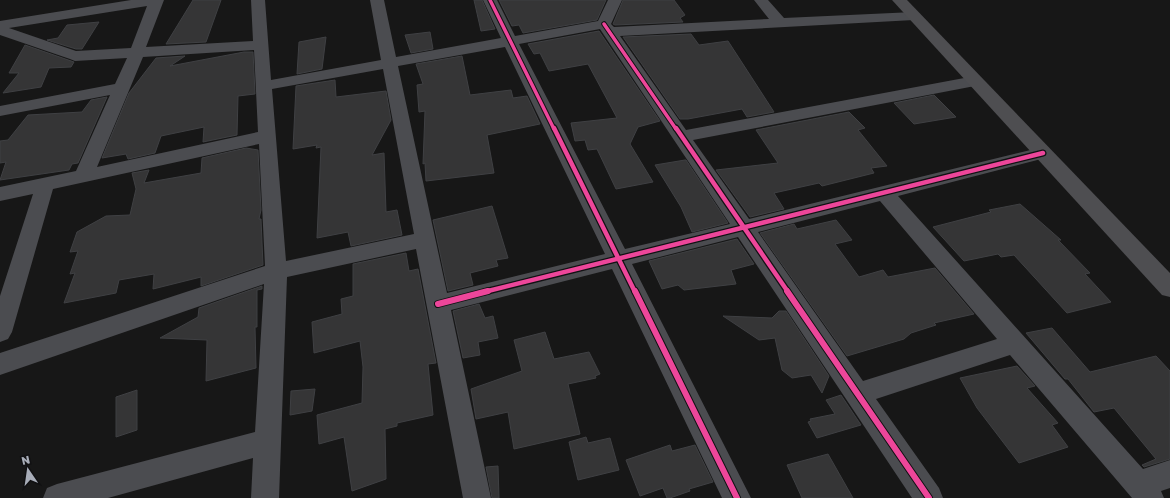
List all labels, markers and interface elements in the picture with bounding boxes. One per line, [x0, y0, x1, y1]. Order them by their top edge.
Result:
north arrow [8, 450, 48, 490]
text: N [20, 452, 31, 467]

